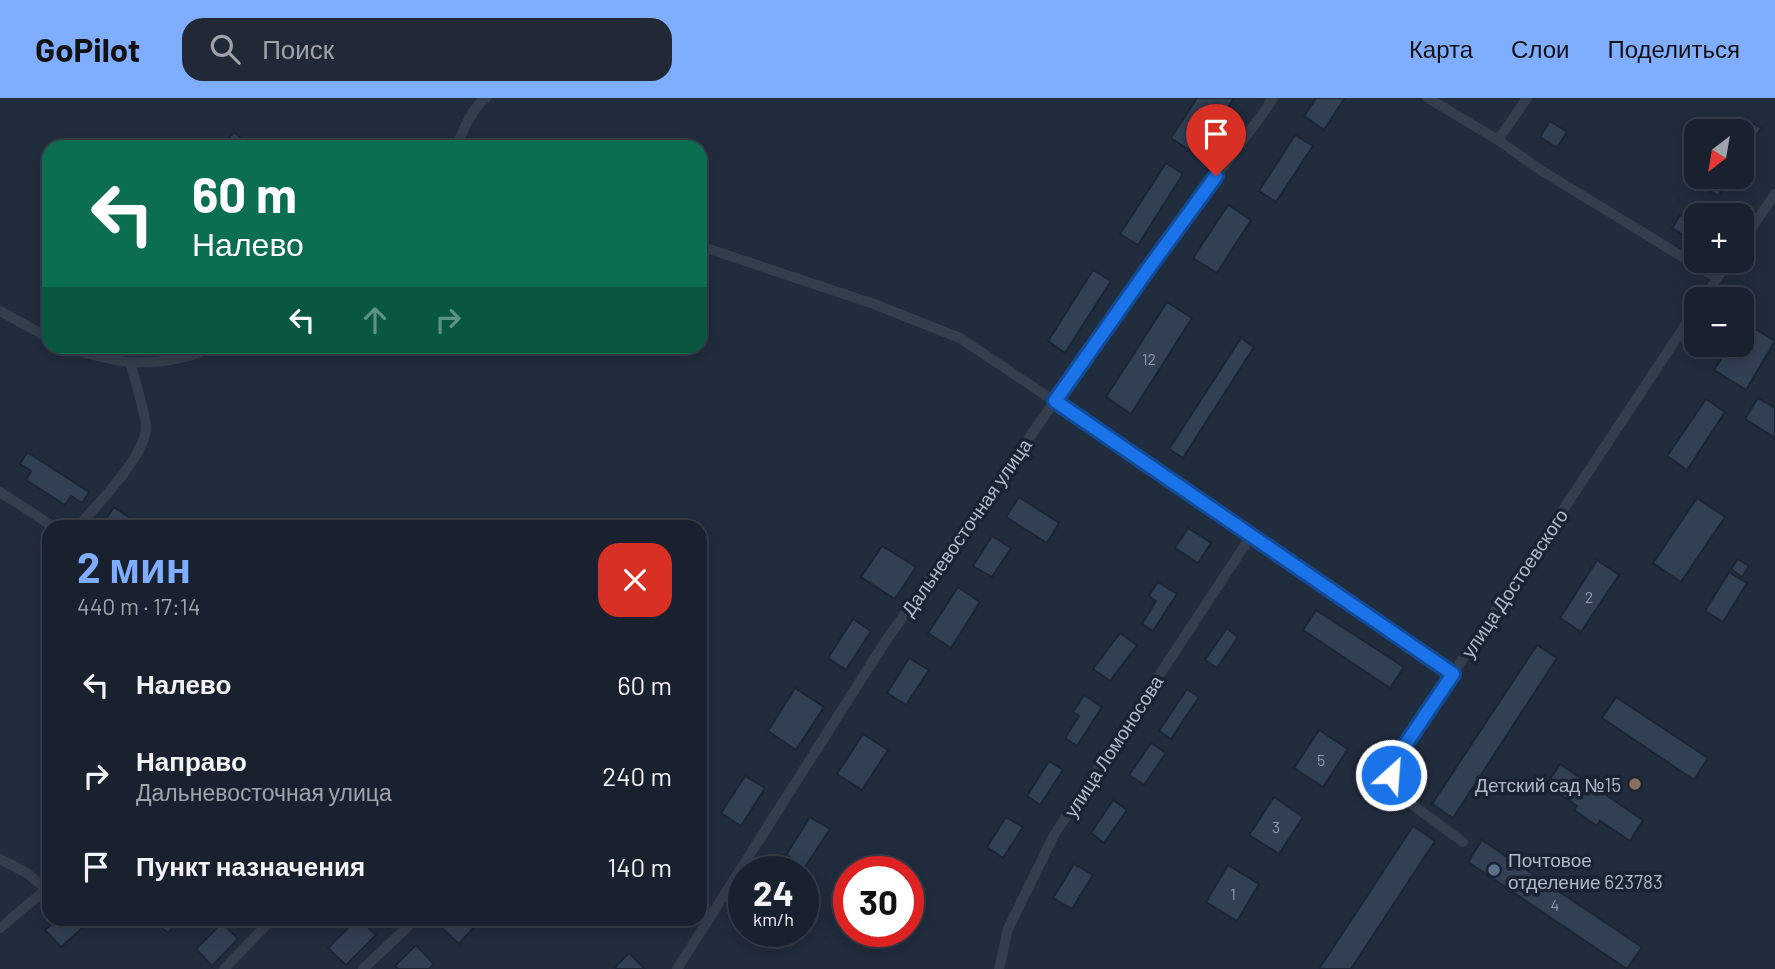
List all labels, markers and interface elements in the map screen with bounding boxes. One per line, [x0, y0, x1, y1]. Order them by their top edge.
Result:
search box [182, 18, 672, 81]
text: GoPilot [35, 29, 140, 69]
icon: search [206, 30, 244, 68]
text: Поиск [262, 33, 334, 64]
text: Карта [1409, 34, 1473, 63]
text: Слои [1511, 34, 1569, 63]
text: Поделиться [1607, 34, 1740, 63]
pin [1186, 104, 1246, 176]
icon: arrive [1197, 115, 1235, 153]
north arrow [1684, 119, 1754, 189]
map controls [1684, 119, 1754, 357]
text: 60 m [192, 164, 297, 223]
icon: left [77, 168, 168, 259]
button: + [1684, 203, 1754, 273]
text: Налево [192, 224, 304, 262]
button: − [1684, 287, 1754, 357]
icon: left [283, 301, 321, 339]
icon: ahead [356, 301, 394, 339]
icon: right [429, 301, 467, 339]
house number: 12 [1142, 349, 1156, 368]
street label: Дальневосточная улица [896, 433, 1036, 620]
street label: улица Достоевского [1456, 504, 1572, 662]
text: 2 мин [77, 541, 191, 591]
button: close [598, 543, 672, 617]
house number: 2 [1585, 587, 1593, 606]
text: 440 m · 17:14 [77, 592, 200, 620]
icon: left [77, 666, 115, 704]
text: Налево [136, 668, 231, 699]
text: 60 m [617, 669, 672, 700]
street label: улица Ломоносова [1059, 670, 1168, 821]
position arrow [1354, 738, 1428, 812]
text: Направо [136, 745, 247, 776]
house number: 5 [1317, 750, 1325, 769]
icon: right [77, 757, 115, 795]
text: 240 m [602, 760, 672, 791]
place label: Детский сад №15 [1475, 773, 1621, 796]
marker: Детский сад №15 [1627, 776, 1643, 792]
text: Дальневосточная улица [136, 778, 392, 806]
house number: 3 [1272, 817, 1280, 836]
icon: arrive [77, 848, 115, 886]
place label: Почтовое отделение 623783 [1508, 848, 1663, 893]
text: Пункт назначения [136, 850, 365, 881]
text: 140 m [607, 851, 672, 882]
speed limit sign: 30 [833, 856, 924, 947]
marker: Почтовое отделение 623783 [1486, 862, 1502, 878]
text: 24 [753, 871, 794, 913]
house number: 1 [1230, 884, 1236, 903]
house number: 4 [1551, 895, 1559, 914]
text: km/h [753, 908, 794, 930]

